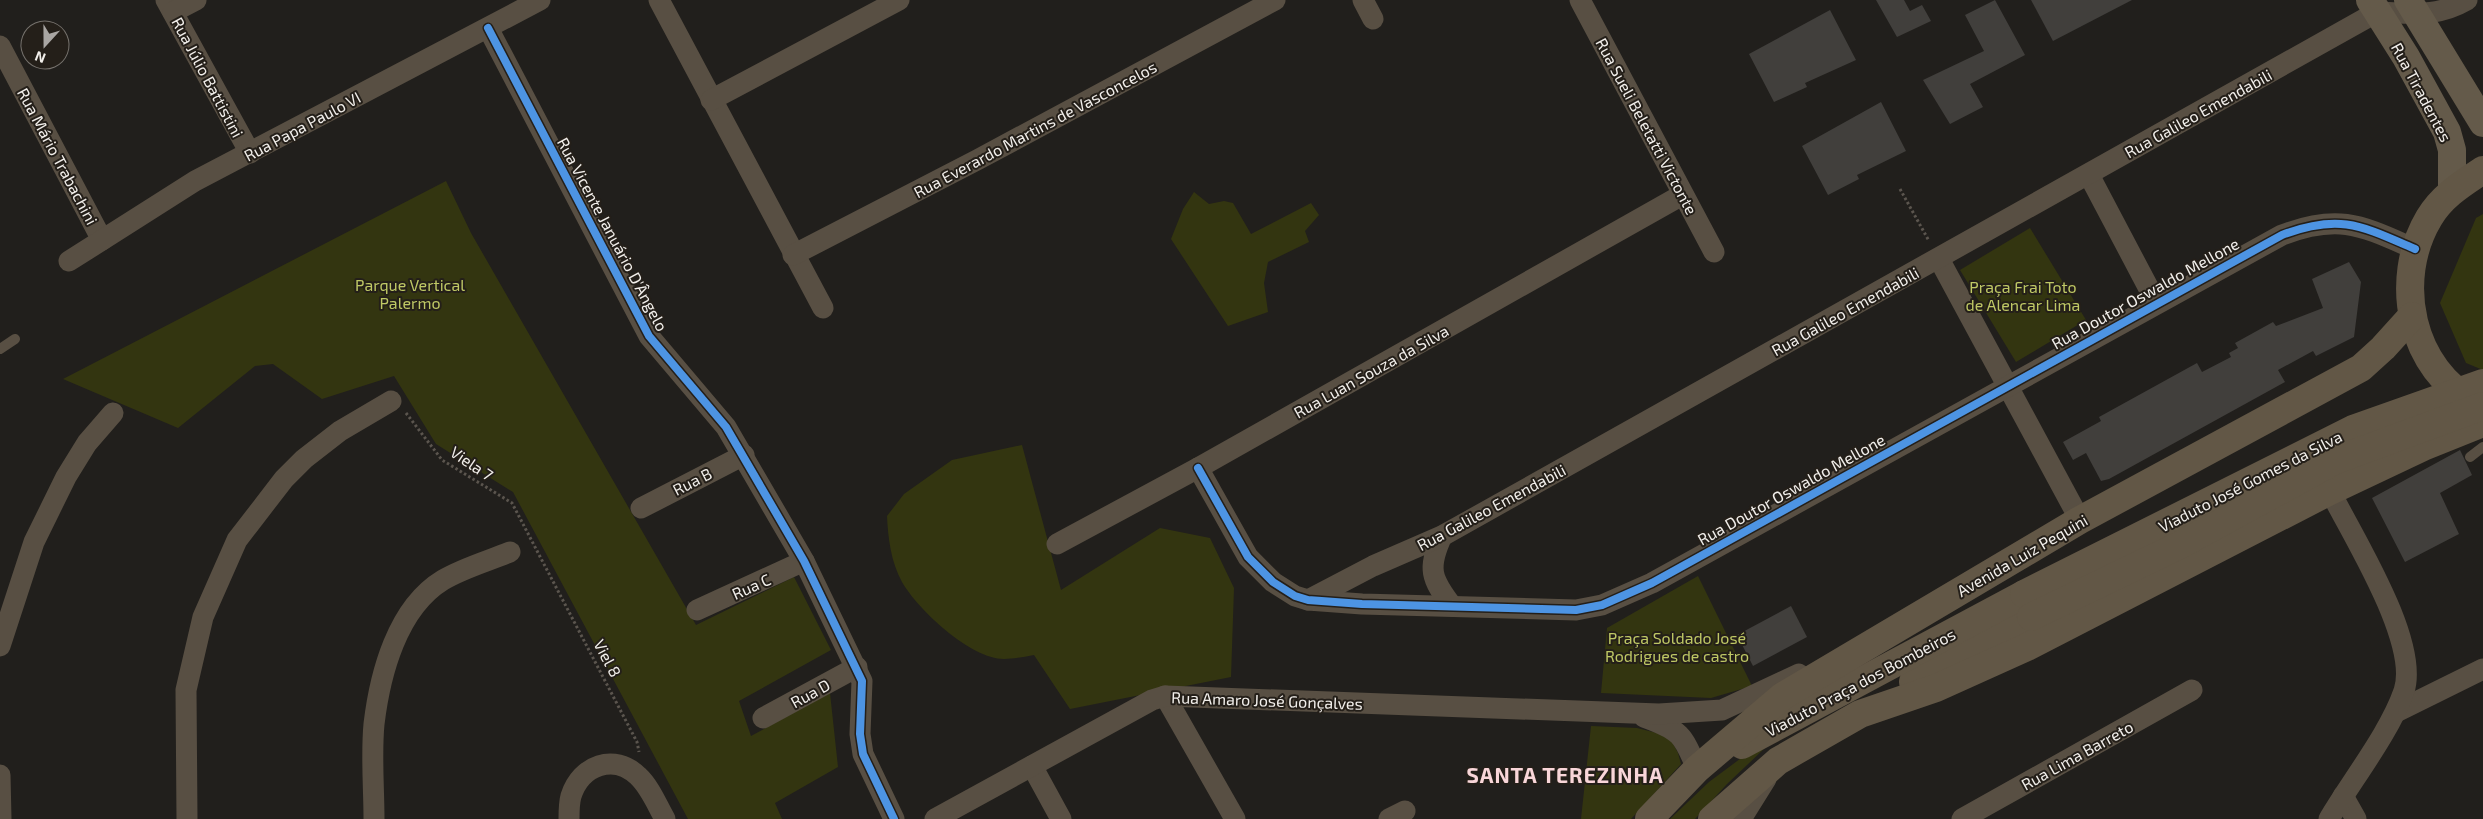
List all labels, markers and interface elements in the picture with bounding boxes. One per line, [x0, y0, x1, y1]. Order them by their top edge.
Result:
street label: Rua Júlio Battistini [168, 14, 248, 140]
north arrow [20, 20, 70, 70]
street label: Rua Sueli Beletatti Victonte [1592, 35, 1702, 217]
street label: Rua Tiradentes [2388, 39, 2456, 145]
text: N [32, 48, 48, 67]
street label: Rua Everardo Martins de Vasconcelos [910, 57, 1160, 201]
street label: Rua Galileo Emendabili [2121, 65, 2275, 161]
street label: Rua Mário Trabachini [14, 84, 102, 228]
street label: Rua Papa Paulo VI [240, 87, 364, 165]
street label: Rua Vicente Januário D'Ângelo [554, 134, 672, 334]
street label: Rua Doutor Oswaldo Mellone [2048, 233, 2242, 353]
street label: Rua Galileo Emendabili [1768, 263, 1922, 359]
park label: Parque Vertical Palermo [355, 275, 465, 312]
park label: Praça Frai Toto de Alencar Lima [1966, 277, 2080, 314]
street label: Rua Luan Souza da Silva [1290, 320, 1452, 422]
street label: Viaduto José Gomes da Silva [2155, 426, 2345, 536]
street label: Rua Doutor Oswaldo Mellone [1694, 429, 1888, 549]
street label: Viela 7 [447, 442, 497, 484]
street label: Rua Galileo Emendabili [1413, 460, 1569, 554]
street label: Rua B [669, 463, 715, 499]
street label: Avenida Luiz Pequini [1953, 510, 2091, 600]
street label: Rua C [729, 569, 773, 603]
street label: Viaduto Praça dos Bombeiros [1762, 624, 1959, 741]
park label: Praça Soldado José Rodrigues de castro [1605, 628, 1749, 665]
street label: Viel 8 [590, 636, 626, 680]
street label: Rua D [787, 675, 833, 711]
street label: Rua Amaro José Gonçalves [1171, 687, 1363, 714]
street label: Rua Lima Barreto [2018, 716, 2136, 794]
district label: SANTA TEREZINHA [1466, 762, 1664, 787]

